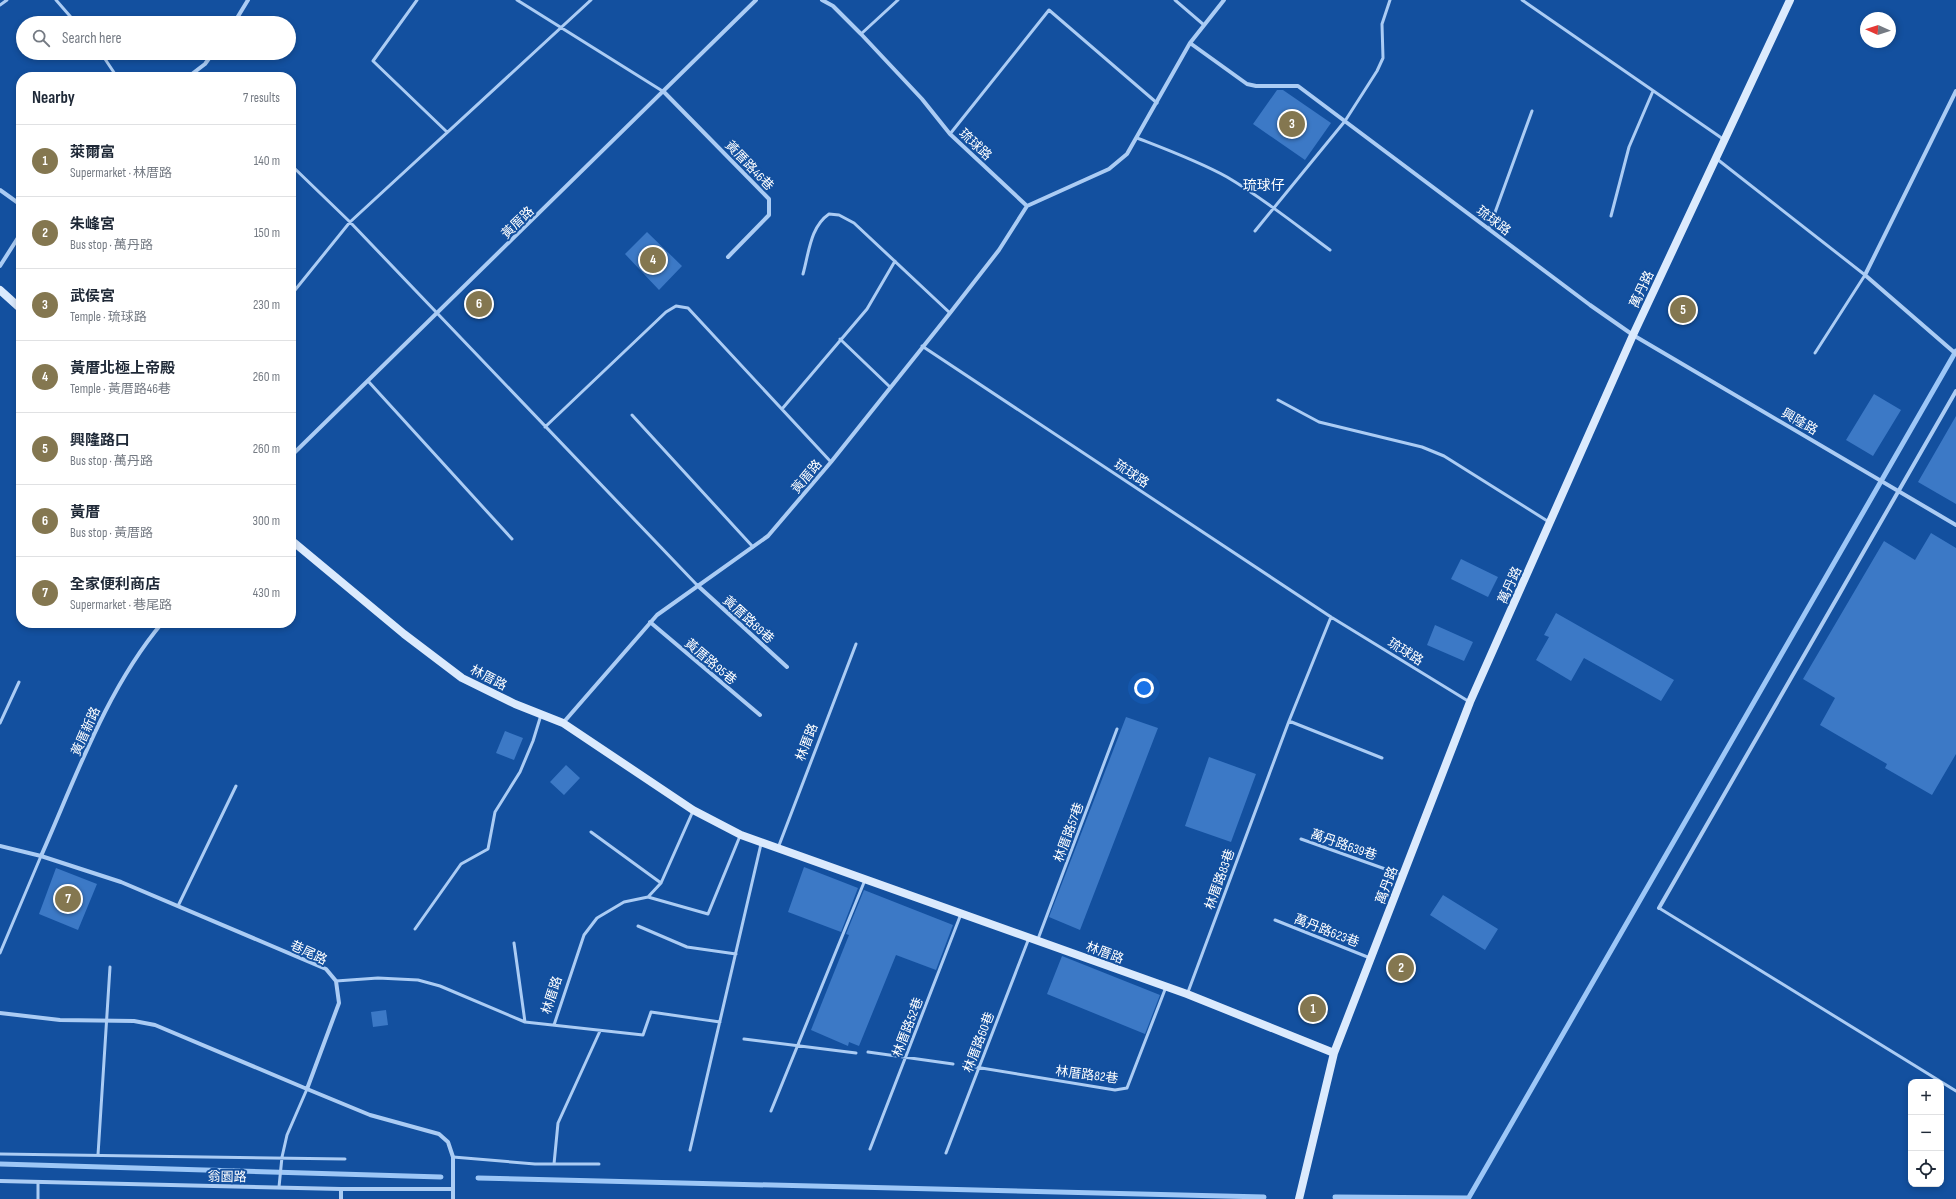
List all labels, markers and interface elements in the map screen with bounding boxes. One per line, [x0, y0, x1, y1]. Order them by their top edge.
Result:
north arrow [1860, 12, 1896, 48]
search box [16, 16, 296, 60]
icon: search [30, 27, 52, 49]
text: Search here [62, 29, 122, 48]
text: Nearby [32, 88, 75, 108]
text: 7 results [243, 90, 280, 106]
pin: 3 [1279, 109, 1305, 139]
street label: 琉球路 [956, 126, 995, 164]
street label: 黃厝路46巷 [722, 137, 777, 194]
text: 萊爾富 [70, 143, 115, 162]
text: 1 [42, 153, 48, 169]
text: 140 m [254, 153, 280, 169]
text: Supermarket · 林厝路 [70, 165, 172, 181]
district label: 琉球仔 [1243, 177, 1285, 194]
street label: 黃厝路 [498, 203, 537, 242]
street label: 琉球路 [1473, 203, 1514, 239]
text: 朱峰宮 [70, 215, 115, 234]
text: 2 [42, 225, 48, 241]
text: 150 m [254, 225, 280, 241]
text: Bus stop · 萬丹路 [70, 237, 153, 253]
pin: 4 [640, 245, 666, 275]
street label: 萬丹路 [1626, 268, 1657, 310]
text: 武侯宮 [70, 287, 115, 306]
pin: 6 [466, 289, 492, 319]
pin: 5 [1670, 295, 1696, 325]
text: 3 [42, 297, 48, 313]
text: 230 m [253, 297, 280, 313]
text: Temple · 琉球路 [70, 309, 147, 325]
text: 黃厝北極上帝殿 [70, 359, 175, 378]
text: 4 [42, 369, 48, 385]
text: 260 m [253, 369, 280, 385]
text: Temple · 黃厝路46巷 [70, 381, 171, 397]
street label: 興隆路 [1779, 405, 1820, 439]
text: 興隆路口 [70, 431, 130, 450]
text: 5 [42, 441, 48, 457]
text: 260 m [253, 441, 280, 457]
text: Bus stop · 萬丹路 [70, 453, 153, 469]
street label: 琉球路 [1111, 456, 1152, 491]
street label: 黃厝路 [788, 457, 825, 497]
text: 黃厝 [70, 503, 100, 522]
text: 6 [42, 513, 48, 529]
text: 300 m [253, 513, 280, 529]
text: Bus stop · 黃厝路 [70, 525, 153, 541]
street label: 萬丹路 [1495, 564, 1525, 606]
text: 全家便利商店 [70, 575, 160, 594]
text: 7 [42, 585, 48, 601]
text: 430 m [253, 585, 280, 601]
street label: 黃厝路89巷 [719, 593, 777, 647]
text: Supermarket · 巷尾路 [70, 597, 172, 613]
street label: 黃厝路95巷 [681, 635, 740, 688]
street label: 琉球路 [1385, 635, 1426, 669]
street label: 林厝路 [468, 662, 510, 694]
your location [1134, 678, 1154, 698]
street label: 黃厝新路 [68, 704, 104, 758]
street label: 林厝路 [792, 721, 821, 763]
street label: 林厝路57巷 [1051, 800, 1087, 864]
street label: 萬丹路639巷 [1308, 826, 1379, 864]
street label: 林厝路83巷 [1202, 847, 1238, 912]
street label: 萬丹路 [1372, 864, 1401, 906]
pin: 7 [55, 884, 81, 914]
street label: 萬丹路623巷 [1292, 911, 1362, 951]
street label: 巷尾路 [288, 937, 330, 968]
street label: 林厝路 [1084, 939, 1126, 967]
pin: 2 [1388, 953, 1414, 983]
street label: 林厝路 [538, 974, 566, 1016]
pin: 1 [1300, 994, 1326, 1024]
street label: 林厝路52巷 [889, 995, 927, 1059]
street label: 林厝路60巷 [960, 1010, 998, 1075]
street label: 林厝路82巷 [1055, 1063, 1119, 1087]
map controls [1908, 1079, 1944, 1187]
button: + [1908, 1079, 1944, 1115]
button: − [1908, 1115, 1944, 1151]
button: locate [1908, 1151, 1944, 1187]
street label: 翁園路 [207, 1169, 247, 1185]

